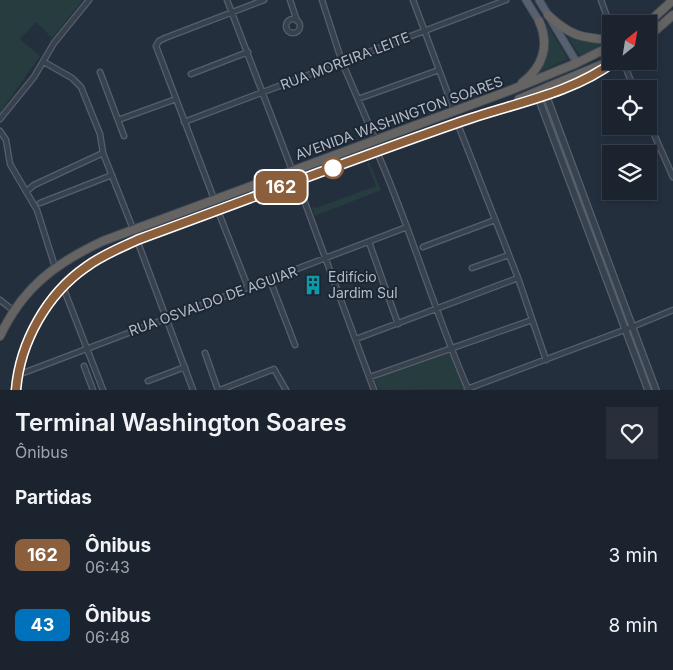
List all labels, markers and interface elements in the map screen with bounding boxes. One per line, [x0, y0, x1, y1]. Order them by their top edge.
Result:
north arrow [602, 15, 658, 70]
map controls [602, 15, 657, 200]
street label: RUA MOREIRA LEITE [278, 28, 412, 93]
street label: AVENIDA WASHINGTON SOARES [293, 72, 505, 163]
button: locate [602, 80, 657, 135]
button: layers [602, 145, 657, 200]
unlabelled marker [322, 157, 344, 179]
line badge: 162 [252, 171, 310, 203]
text: 162 [266, 176, 296, 197]
street label: RUA OSVALDO DE AGUIAR [126, 262, 300, 339]
place label: Edifício Jardim Sul [328, 268, 398, 301]
building icon: Edifício Jardim Sul [302, 274, 324, 296]
button: heart [606, 407, 658, 459]
text: Terminal Washington Soares [15, 408, 347, 437]
text: Ônibus [15, 442, 68, 462]
text: Partidas [15, 486, 92, 509]
text: Ônibus [85, 534, 151, 557]
text: 162 [27, 544, 58, 565]
text: 3 min [608, 544, 658, 567]
text: 06:43 [85, 557, 130, 577]
text: Ônibus [85, 604, 151, 627]
text: 43 [31, 614, 54, 635]
text: 8 min [608, 614, 658, 637]
text: 06:48 [85, 627, 130, 647]

